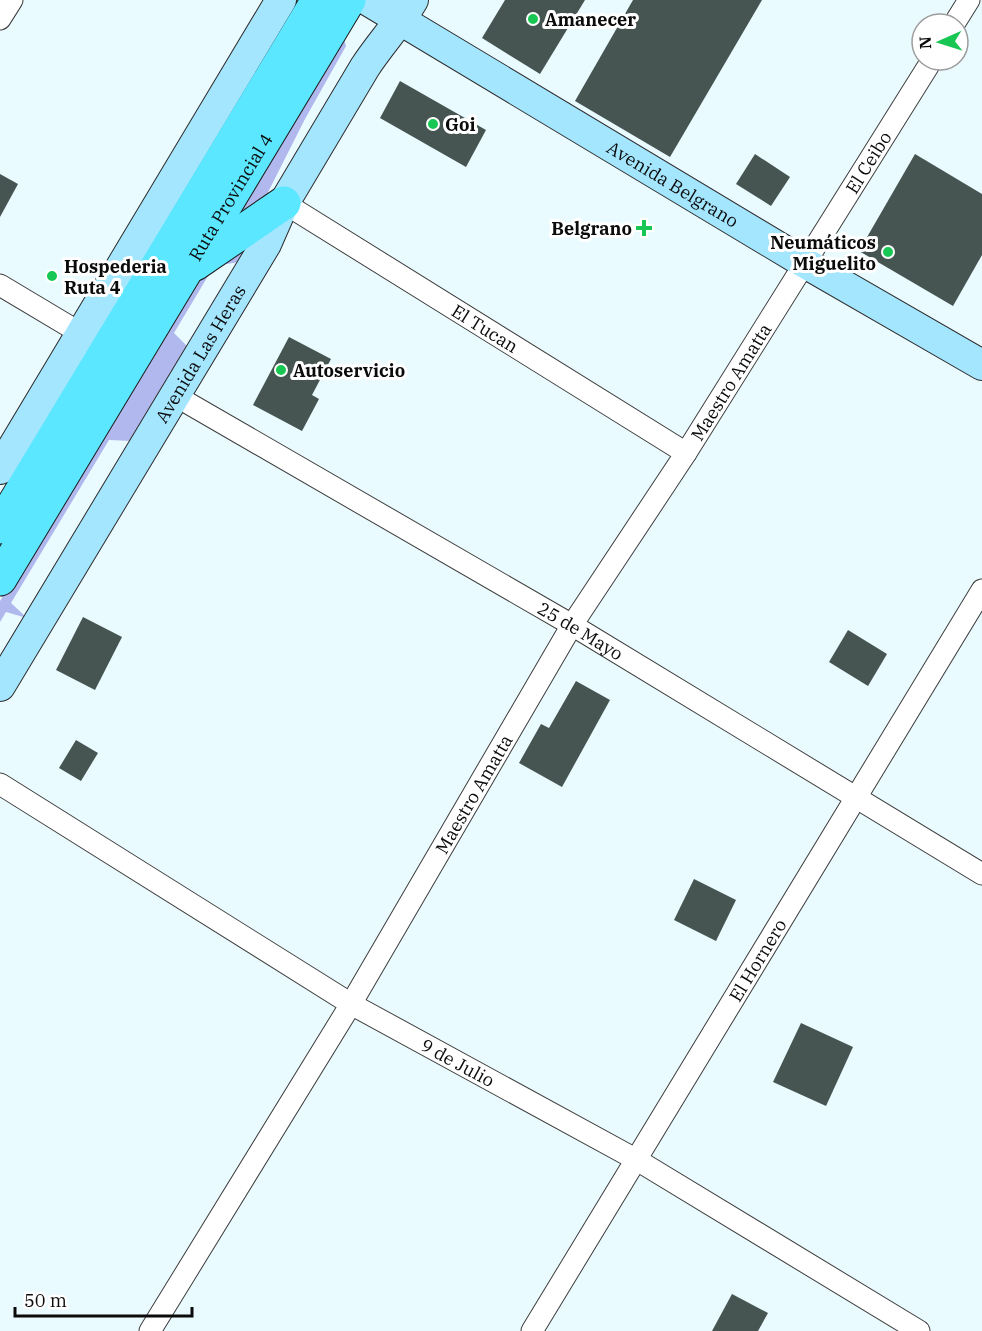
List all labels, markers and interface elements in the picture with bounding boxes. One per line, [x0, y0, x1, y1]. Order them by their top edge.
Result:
place label: Amanecer [545, 8, 636, 31]
marker: Amanecer [526, 12, 540, 26]
north arrow [910, 12, 970, 72]
text: N [915, 36, 935, 50]
place label: Goi [445, 113, 475, 136]
marker: Goi [426, 117, 440, 131]
street label: El Ceibo [840, 127, 896, 198]
street label: Ruta Provincial 4 [183, 129, 277, 265]
street label: Avenida Belgrano [603, 135, 743, 232]
place label: Belgrano [551, 217, 632, 240]
marker: Belgrano [637, 221, 651, 235]
place label: Neumáticos Miguelito [770, 231, 876, 275]
marker: Neumáticos Miguelito [881, 245, 895, 259]
place label: Hospederia Ruta 4 [64, 255, 167, 299]
marker: Hospederia Ruta 4 [45, 269, 59, 283]
street label: Avenida Las Heras [150, 280, 250, 427]
street label: El Tucan [448, 299, 523, 358]
street label: Maestro Amatta [685, 319, 776, 445]
place label: Autoservicio [293, 359, 405, 382]
marker: Autoservicio [274, 363, 288, 377]
street label: 25 de Mayo [534, 596, 628, 665]
street label: Maestro Amatta [430, 730, 517, 858]
street label: El Hornero [723, 914, 791, 1006]
street label: 9 de Julio [417, 1033, 499, 1092]
scale bar [15, 1280, 192, 1318]
text: 50 m [24, 1289, 67, 1312]

